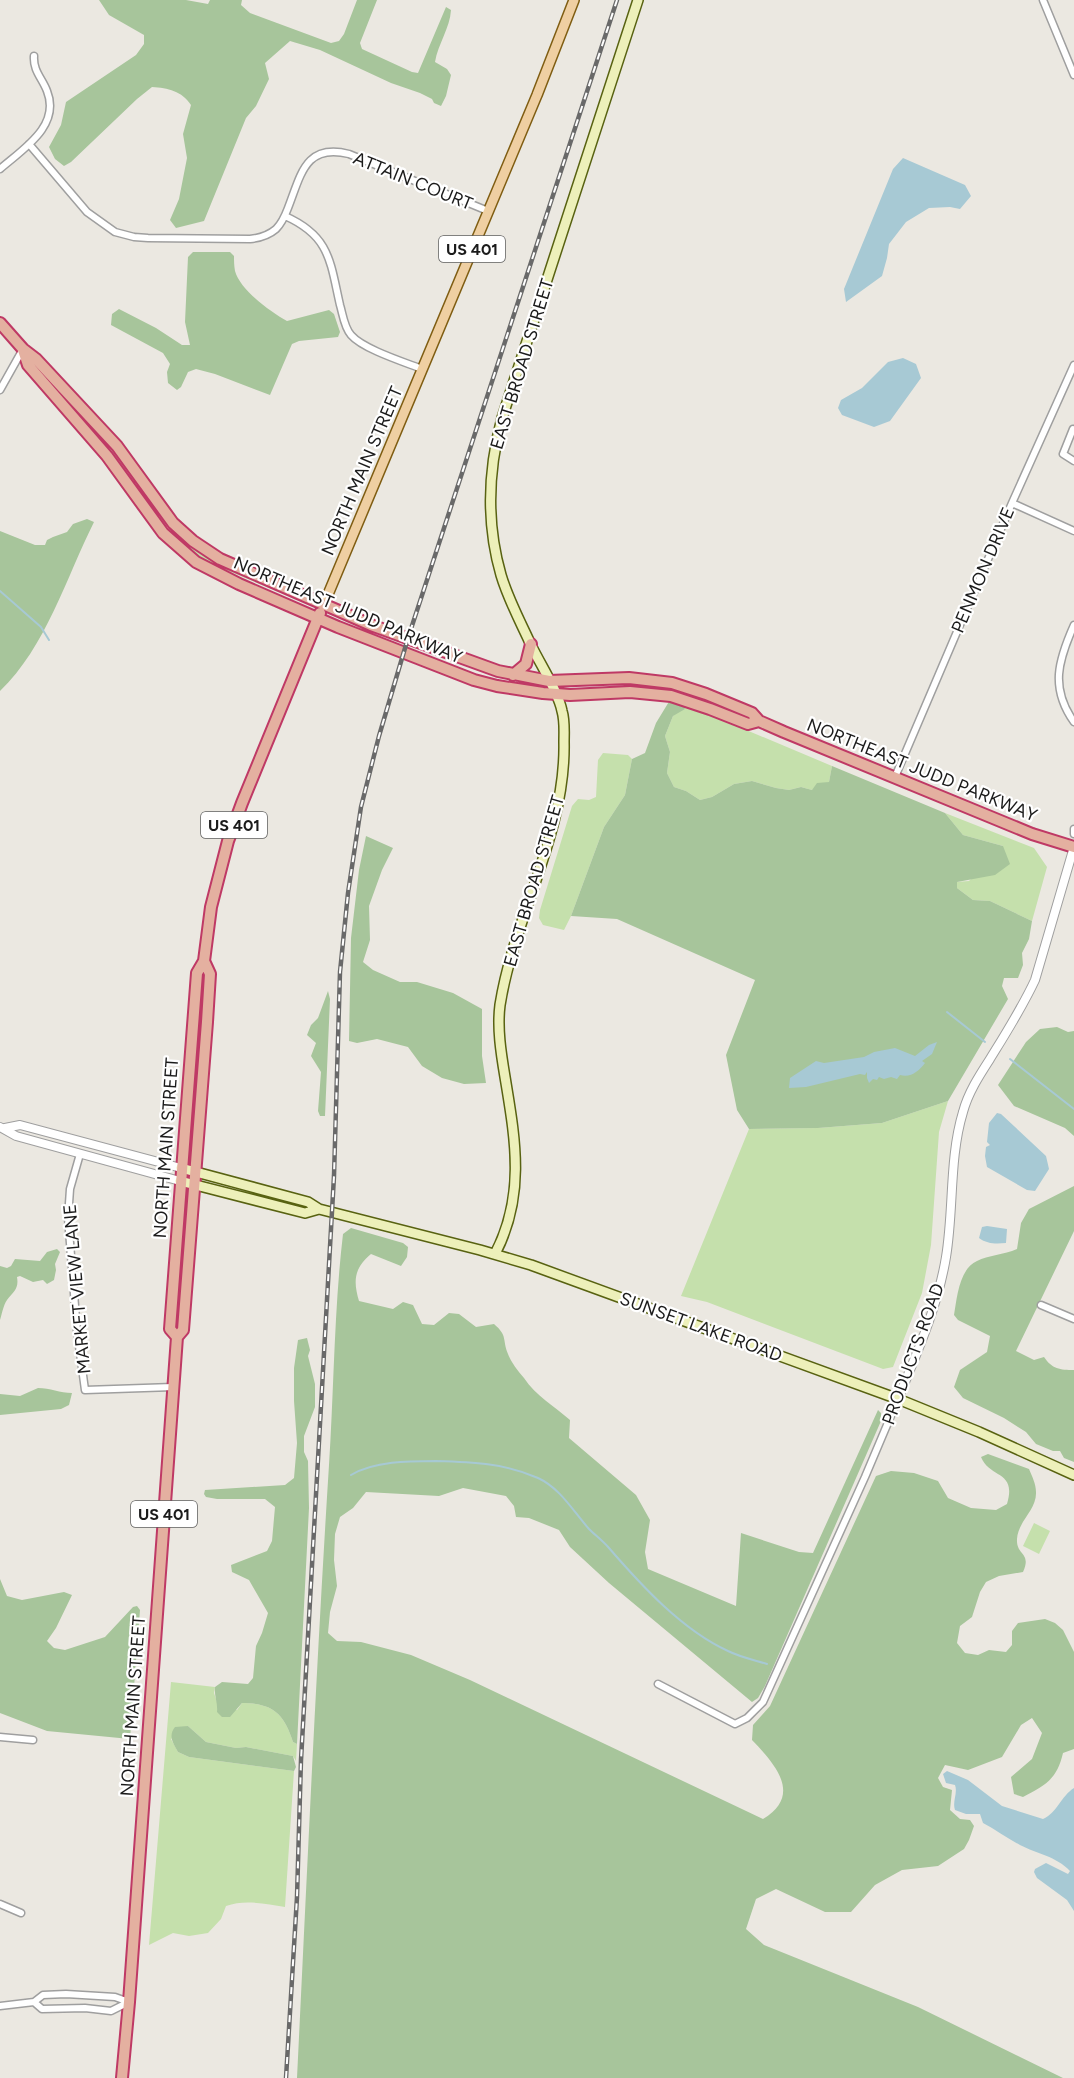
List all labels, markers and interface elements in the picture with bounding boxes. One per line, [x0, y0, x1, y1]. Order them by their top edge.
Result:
street label: ATTAIN COURT [350, 147, 476, 215]
road number: US 401 [439, 236, 505, 262]
street label: EAST BROAD STREET [486, 276, 558, 452]
street label: NORTH MAIN STREET [316, 383, 408, 559]
street label: PENMON DRIVE [947, 504, 1019, 636]
street label: NORTHEAST JUDD PARKWAY [230, 552, 466, 668]
street label: NORTHEAST JUDD PARKWAY [804, 714, 1040, 826]
street label: EAST BROAD STREET [499, 793, 569, 969]
road number: US 401 [201, 812, 267, 838]
street label: NORTH MAIN STREET [149, 1057, 183, 1239]
street label: MARKET VIEW LANE [59, 1203, 95, 1375]
street label: PRODUCTS ROAD [877, 1280, 949, 1428]
street label: SUNSET LAKE ROAD [617, 1287, 785, 1367]
road number: US 401 [131, 1501, 197, 1527]
street label: NORTH MAIN STREET [116, 1615, 150, 1797]

